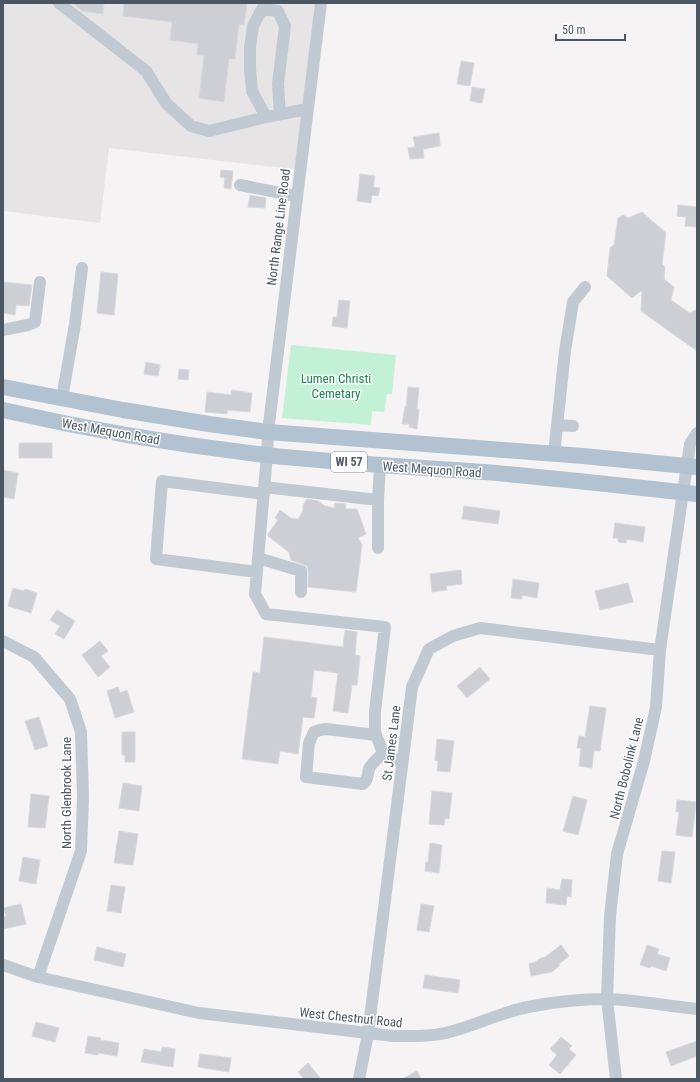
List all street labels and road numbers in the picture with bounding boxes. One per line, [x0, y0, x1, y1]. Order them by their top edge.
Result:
street label: North Range Line Road [264, 168, 293, 286]
street label: West Mequon Road [61, 415, 161, 447]
road number: WI 57 [331, 452, 367, 472]
street label: West Mequon Road [382, 459, 482, 480]
street label: St James Lane [379, 705, 404, 782]
street label: North Bobolink Lane [607, 716, 646, 821]
street label: North Glenbrook Lane [59, 737, 74, 849]
street label: West Chestnut Road [299, 1005, 403, 1030]

